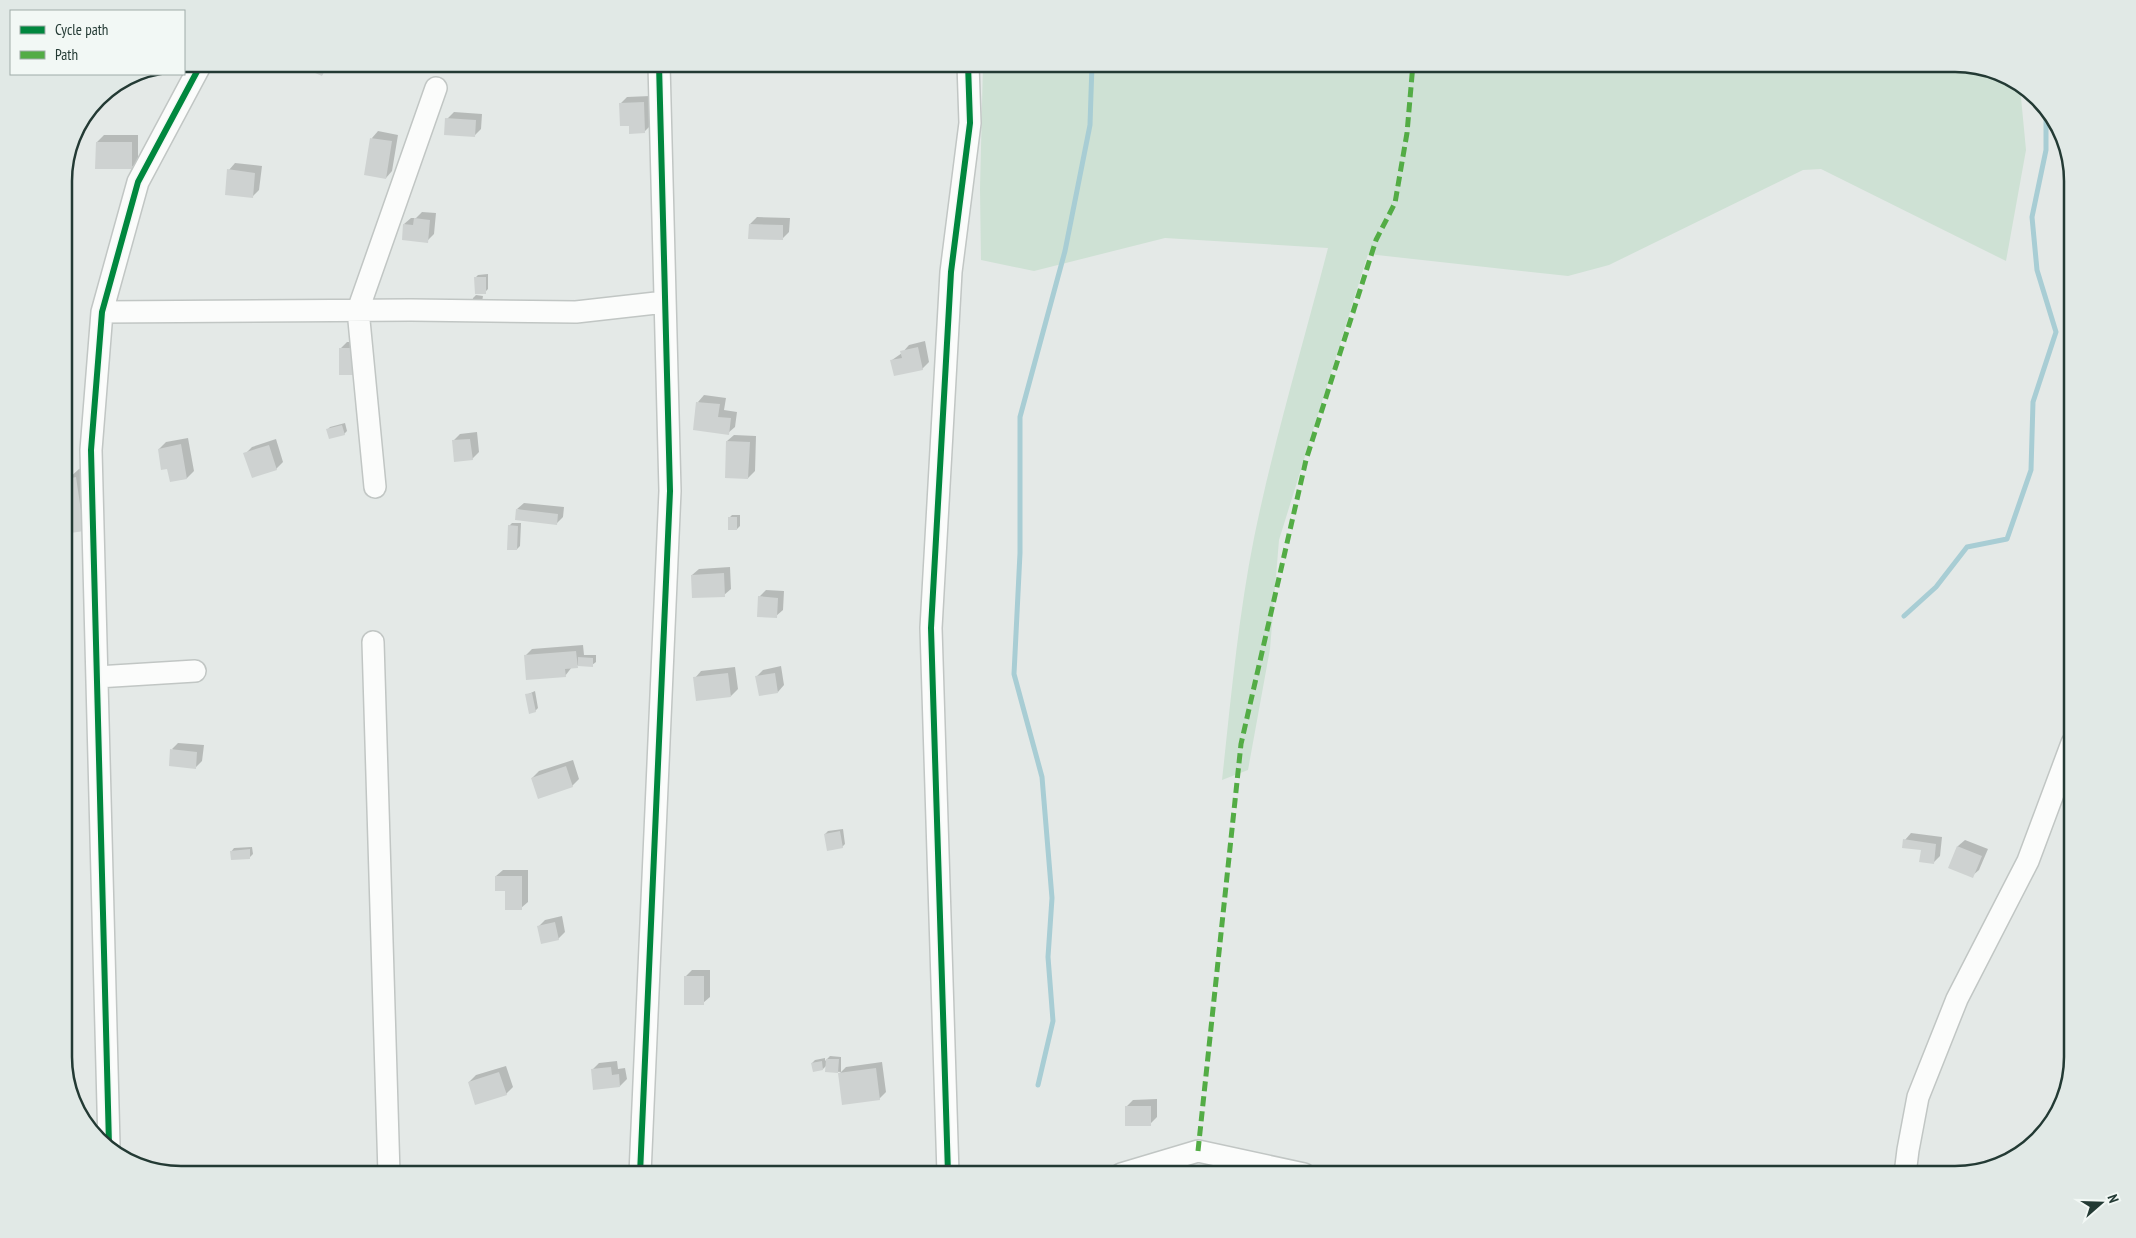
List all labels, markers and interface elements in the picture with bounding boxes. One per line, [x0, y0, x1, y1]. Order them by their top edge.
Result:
legend [10, 10, 185, 75]
text: Cycle path [55, 20, 108, 39]
text: Path [55, 45, 78, 64]
north arrow [2076, 1178, 2126, 1228]
text: N [2103, 1192, 2123, 1205]

